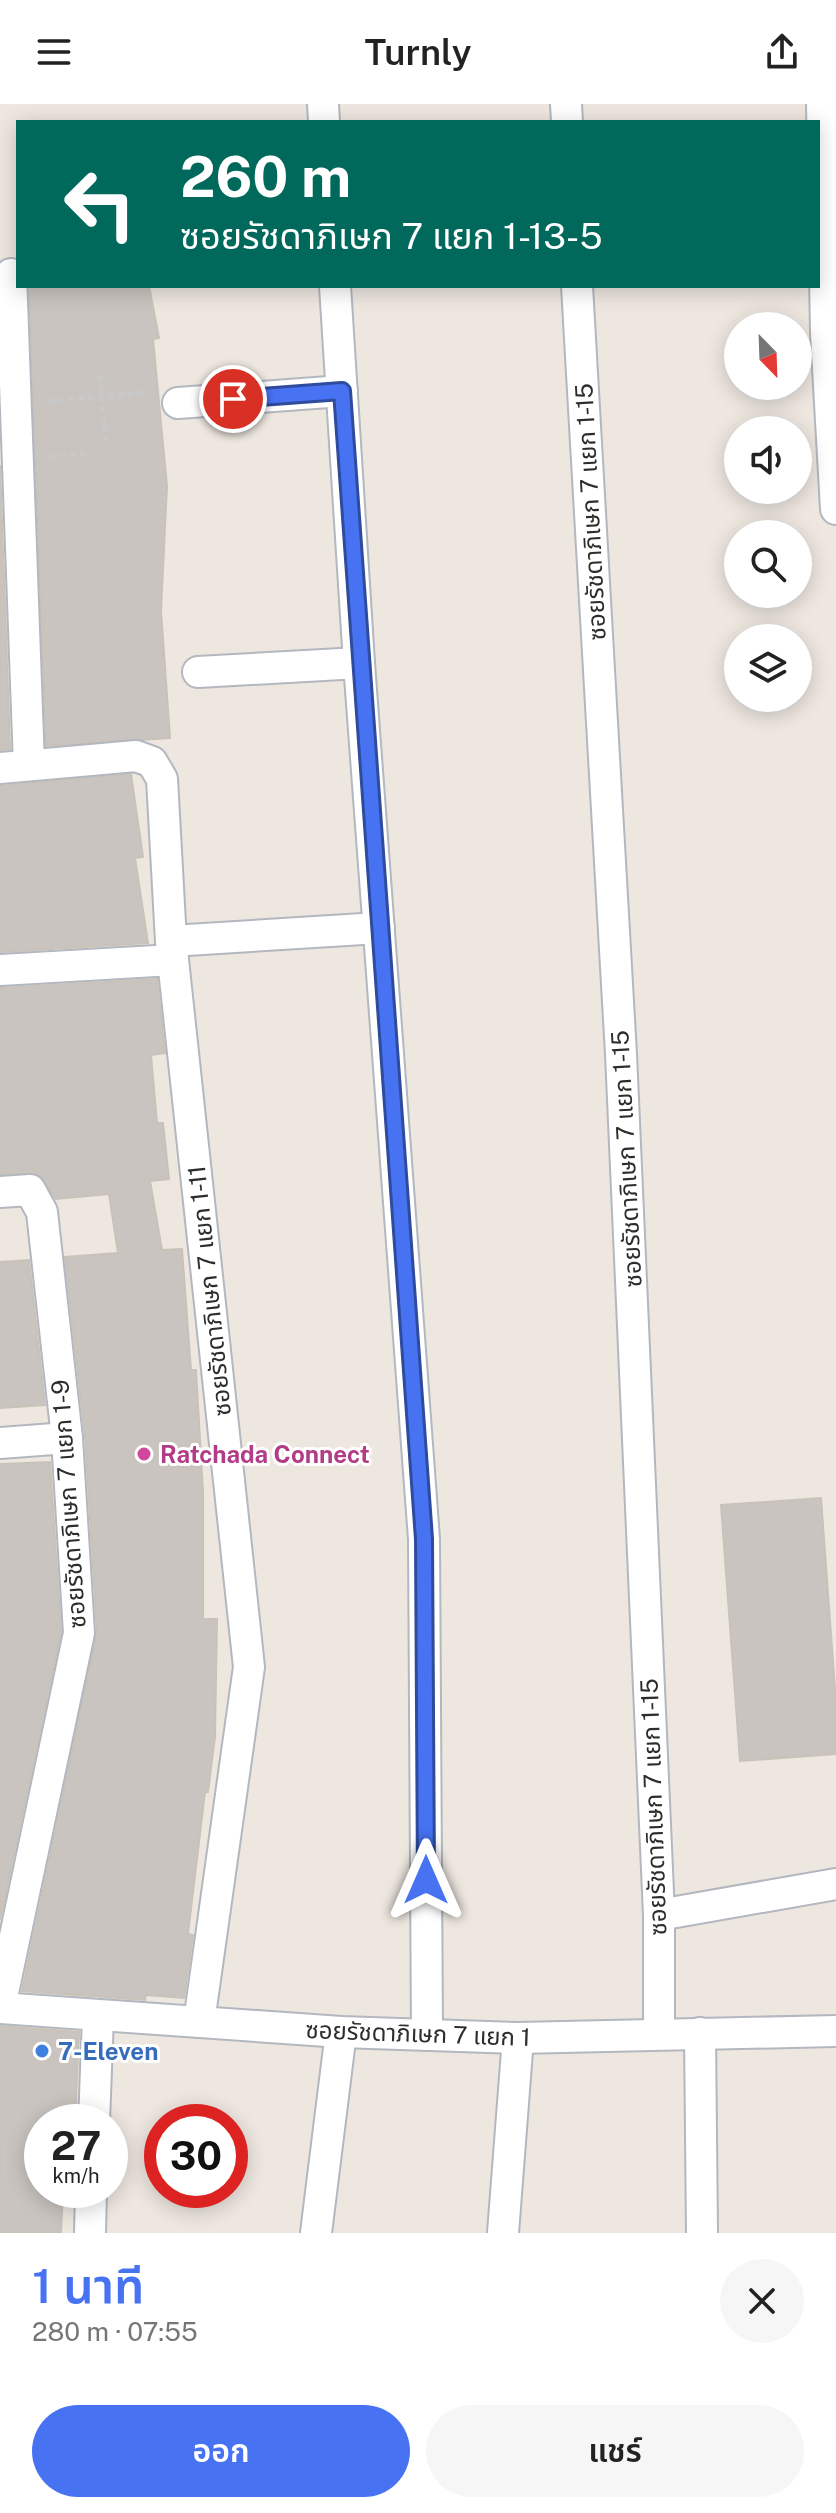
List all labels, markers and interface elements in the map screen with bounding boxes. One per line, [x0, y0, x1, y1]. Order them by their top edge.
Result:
icon: menu [32, 30, 76, 74]
icon: share [760, 30, 804, 74]
text: Turnly [364, 31, 472, 73]
text: 260 m [180, 144, 351, 210]
icon: left [48, 152, 152, 256]
text: ซอยรัชดาภิเษก 7 แยก 1-13-5 [180, 215, 603, 257]
north arrow [724, 312, 812, 400]
map controls [724, 312, 812, 712]
pin [199, 365, 267, 433]
icon: arrive [211, 377, 255, 421]
street label: ซอยรัชดาภิเษก 7 แยก 1-15 [569, 383, 611, 641]
button: sound [724, 416, 812, 504]
button: search [724, 520, 812, 608]
button: layers [724, 624, 812, 712]
street label: ซอยรัชดาภิเษก 7 แยก 1-15 [605, 1030, 647, 1288]
street label: ซอยรัชดาภิเษก 7 แยก 1-11 [182, 1164, 236, 1418]
street label: ซอยรัชดาภิเษก 7 แยก 1-9 [45, 1379, 91, 1629]
place label: Ratchada Connect [160, 1440, 370, 1468]
marker: Ratchada Connect [135, 1445, 153, 1463]
street label: ซอยรัชดาภิเษก 7 แยก 1-15 [635, 1678, 671, 1936]
position arrow [384, 1838, 468, 1922]
street label: ซอยรัชดาภิเษก 7 แยก 1 [305, 2015, 531, 2051]
place label: 7-Eleven [58, 2037, 158, 2065]
marker: 7-Eleven [33, 2042, 51, 2060]
speed limit sign: 30 [144, 2104, 248, 2208]
text: 27 [51, 2122, 101, 2169]
text: km/h [52, 2164, 100, 2188]
text: 1 นาที [32, 2257, 144, 2314]
button: close [720, 2259, 804, 2343]
text: 280 m · 07:55 [32, 2316, 198, 2347]
button: ออก [32, 2405, 410, 2497]
button: แชร์ [426, 2405, 804, 2497]

